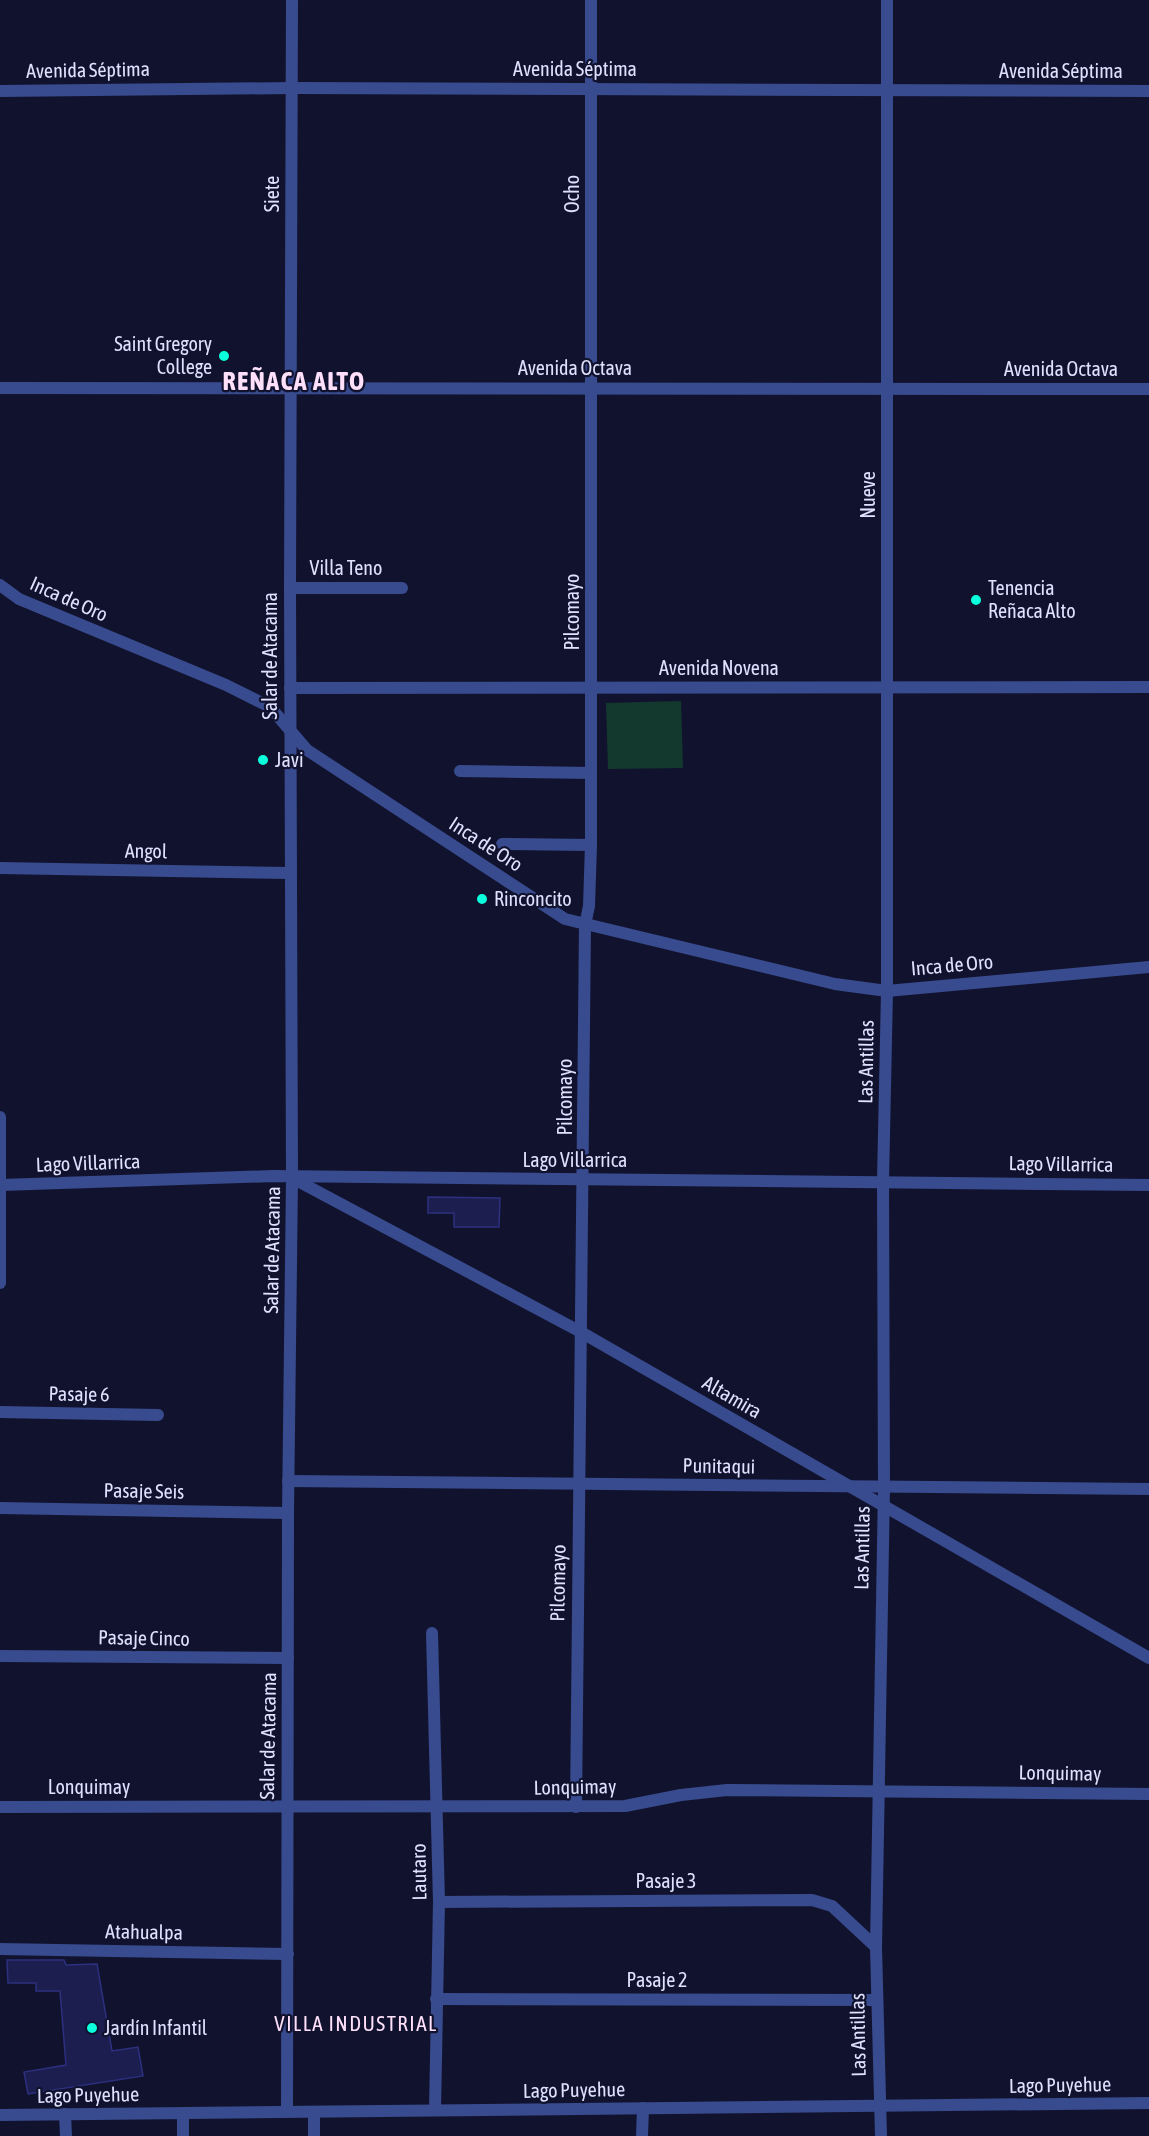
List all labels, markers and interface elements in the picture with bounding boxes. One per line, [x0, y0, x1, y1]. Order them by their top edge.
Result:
street label: Avenida Séptima [26, 57, 150, 82]
street label: Avenida Séptima [513, 57, 637, 80]
street label: Avenida Séptima [999, 59, 1123, 82]
street label: Ocho [560, 175, 583, 213]
street label: Siete [260, 176, 283, 212]
place label: Saint Gregory College [114, 332, 212, 378]
marker: Saint Gregory College [217, 349, 231, 363]
street label: Avenida Octava [518, 356, 632, 379]
street label: Avenida Octava [1004, 357, 1118, 380]
district label: REÑACA ALTO [222, 366, 366, 396]
street label: Nueve [856, 471, 879, 519]
street label: Villa Teno [310, 556, 382, 579]
street label: Inca de Oro [27, 571, 112, 626]
street label: Pilcomayo [560, 573, 583, 651]
place label: Tenencia Reñaca Alto [988, 576, 1076, 622]
street label: Salar de Atacama [258, 592, 281, 720]
marker: Tenencia Reñaca Alto [969, 593, 983, 607]
street label: Avenida Novena [659, 656, 779, 679]
place label: Javi [275, 748, 304, 771]
marker: Javi [256, 753, 270, 767]
street label: Inca de Oro [445, 811, 527, 876]
street label: Angol [125, 839, 168, 862]
place label: Rinconcito [494, 887, 572, 910]
marker: Rinconcito [475, 892, 489, 906]
street label: Inca de Oro [910, 949, 994, 980]
street label: Las Antillas [853, 1020, 878, 1104]
street label: Pilcomayo [553, 1058, 576, 1136]
street label: Lago Villarrica [523, 1148, 627, 1171]
street label: Lago Villarrica [35, 1149, 141, 1176]
street label: Lago Villarrica [1008, 1151, 1114, 1176]
street label: Salar de Atacama [259, 1186, 284, 1314]
street label: Altamira [699, 1371, 766, 1423]
street label: Pasaje 6 [48, 1381, 110, 1406]
street label: Punitaqui [683, 1453, 755, 1478]
street label: Pasaje Seis [104, 1478, 185, 1503]
street label: Las Antillas [849, 1506, 874, 1590]
street label: Pilcomayo [545, 1544, 570, 1622]
street label: Pasaje Cinco [98, 1625, 190, 1650]
street label: Salar de Atacama [255, 1672, 280, 1800]
street label: Lonquimay [1019, 1760, 1101, 1785]
street label: Lonquimay [534, 1774, 616, 1799]
street label: Lonquimay [48, 1775, 130, 1798]
street label: Lautaro [407, 1843, 430, 1901]
street label: Pasaje 3 [636, 1869, 696, 1892]
street label: Atahualpa [105, 1919, 183, 1944]
street label: Pasaje 2 [627, 1968, 687, 1991]
street label: Las Antillas [845, 1993, 870, 2077]
district label: VILLA INDUSTRIAL [274, 2011, 438, 2035]
place label: Jardín Infantil [104, 2016, 208, 2039]
marker: Jardín Infantil [85, 2021, 99, 2035]
street label: Lago Puyehue [1009, 2072, 1111, 2097]
street label: Lago Puyehue [523, 2077, 625, 2102]
street label: Lago Puyehue [37, 2082, 139, 2107]

